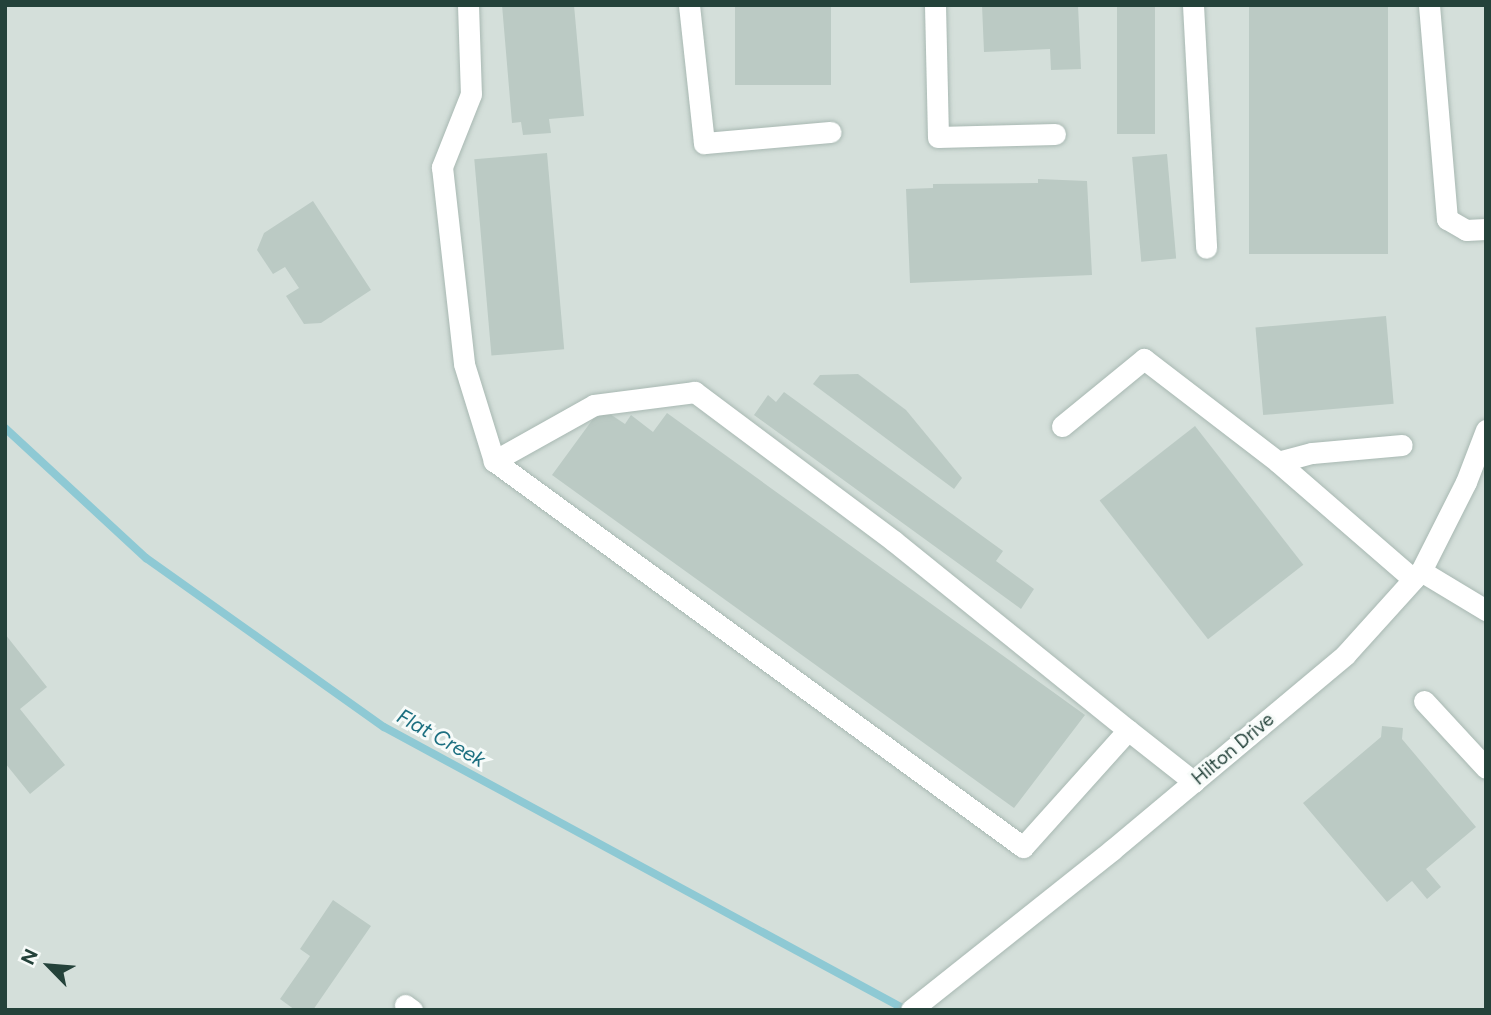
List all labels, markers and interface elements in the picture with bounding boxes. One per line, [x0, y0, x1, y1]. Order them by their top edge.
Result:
water label: Flat Creek [392, 703, 490, 773]
street label: Hilton Drive [1187, 708, 1279, 790]
north arrow [14, 931, 84, 1001]
text: N [16, 945, 43, 968]

